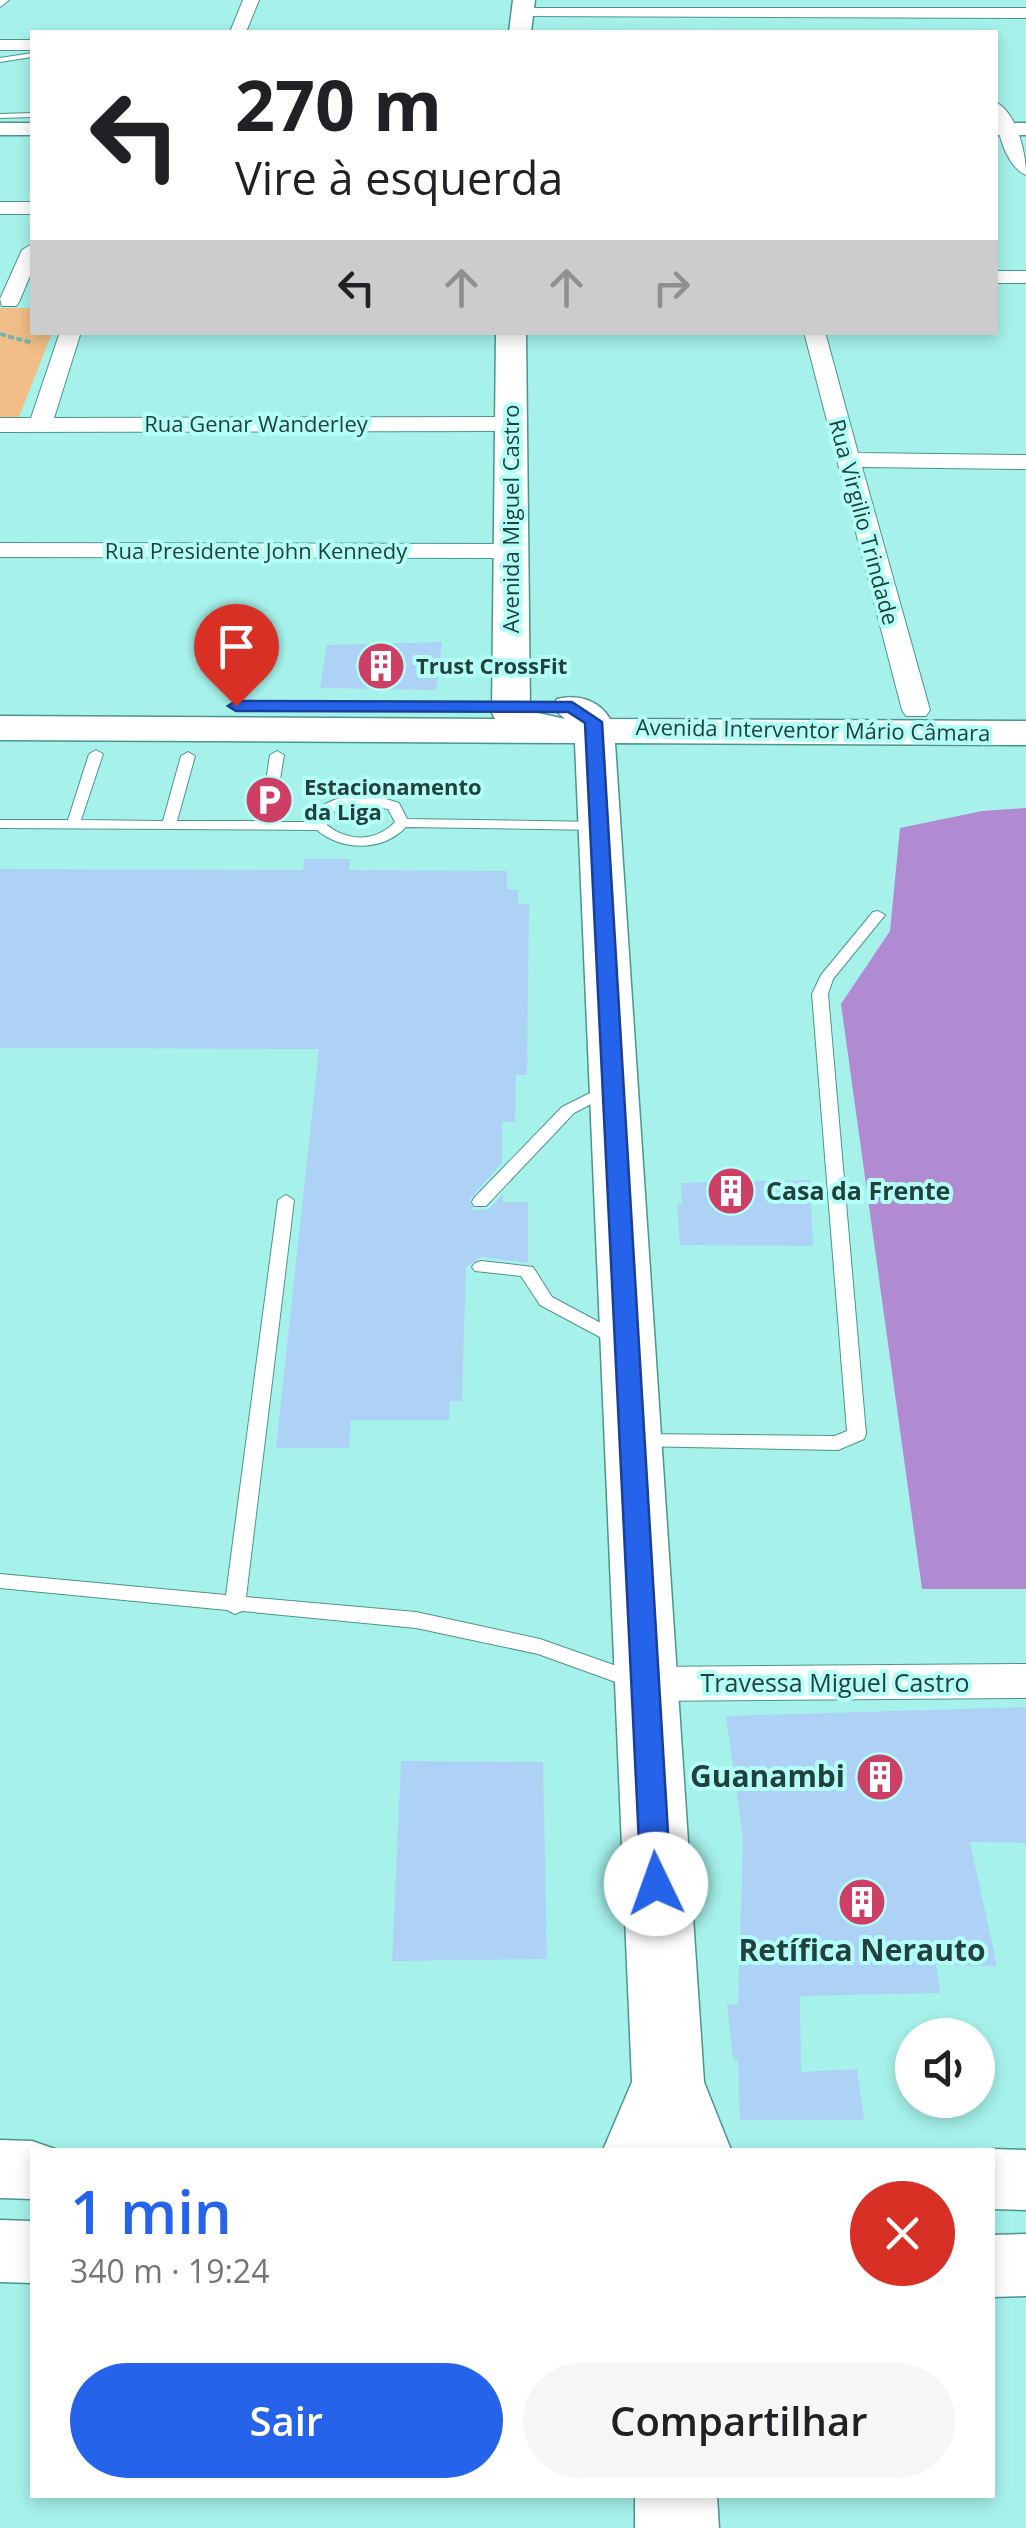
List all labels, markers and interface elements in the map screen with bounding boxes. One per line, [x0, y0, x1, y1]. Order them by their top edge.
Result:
text: 270 m [235, 56, 442, 152]
icon: left [70, 70, 200, 200]
text: Vire à esquerda [235, 147, 563, 208]
icon: left [329, 260, 384, 315]
icon: ahead [434, 260, 489, 315]
icon: ahead [539, 260, 594, 315]
icon: right [644, 260, 699, 315]
street label: Avenida Miguel Castro [495, 405, 525, 633]
street label: Rua Genar Wanderley [144, 408, 369, 438]
street label: Rua Virgilio Trindade [823, 416, 907, 628]
street label: Rua Presidente John Kennedy [105, 535, 408, 565]
pin [194, 604, 279, 707]
icon: arrive [209, 619, 264, 674]
building icon: Trust CrossFit [355, 640, 407, 692]
place label: Trust CrossFit [416, 650, 567, 680]
street label: Avenida Interventor Mário Câmara [636, 711, 991, 747]
place label: Estacionamento da Liga [304, 771, 482, 826]
parking icon: Estacionamento da Liga [243, 774, 295, 826]
building icon: Casa da Frente [705, 1165, 757, 1217]
place label: Casa da Frente [766, 1173, 950, 1207]
street label: Travessa Miguel Castro [701, 1665, 969, 1699]
building icon: Guanambi [854, 1751, 906, 1803]
place label: Guanambi [690, 1755, 845, 1796]
position arrow [604, 1832, 708, 1936]
building icon: Retífica Nerauto [836, 1876, 888, 1928]
place label: Retífica Nerauto [739, 1929, 985, 1970]
map controls [895, 2018, 995, 2118]
button: sound [895, 2018, 995, 2118]
text: 1 min [70, 2170, 232, 2252]
button: close [850, 2181, 955, 2286]
text: 340 m · 19:24 [70, 2249, 269, 2292]
button: Sair [70, 2363, 503, 2478]
button: Compartilhar [523, 2363, 955, 2478]

